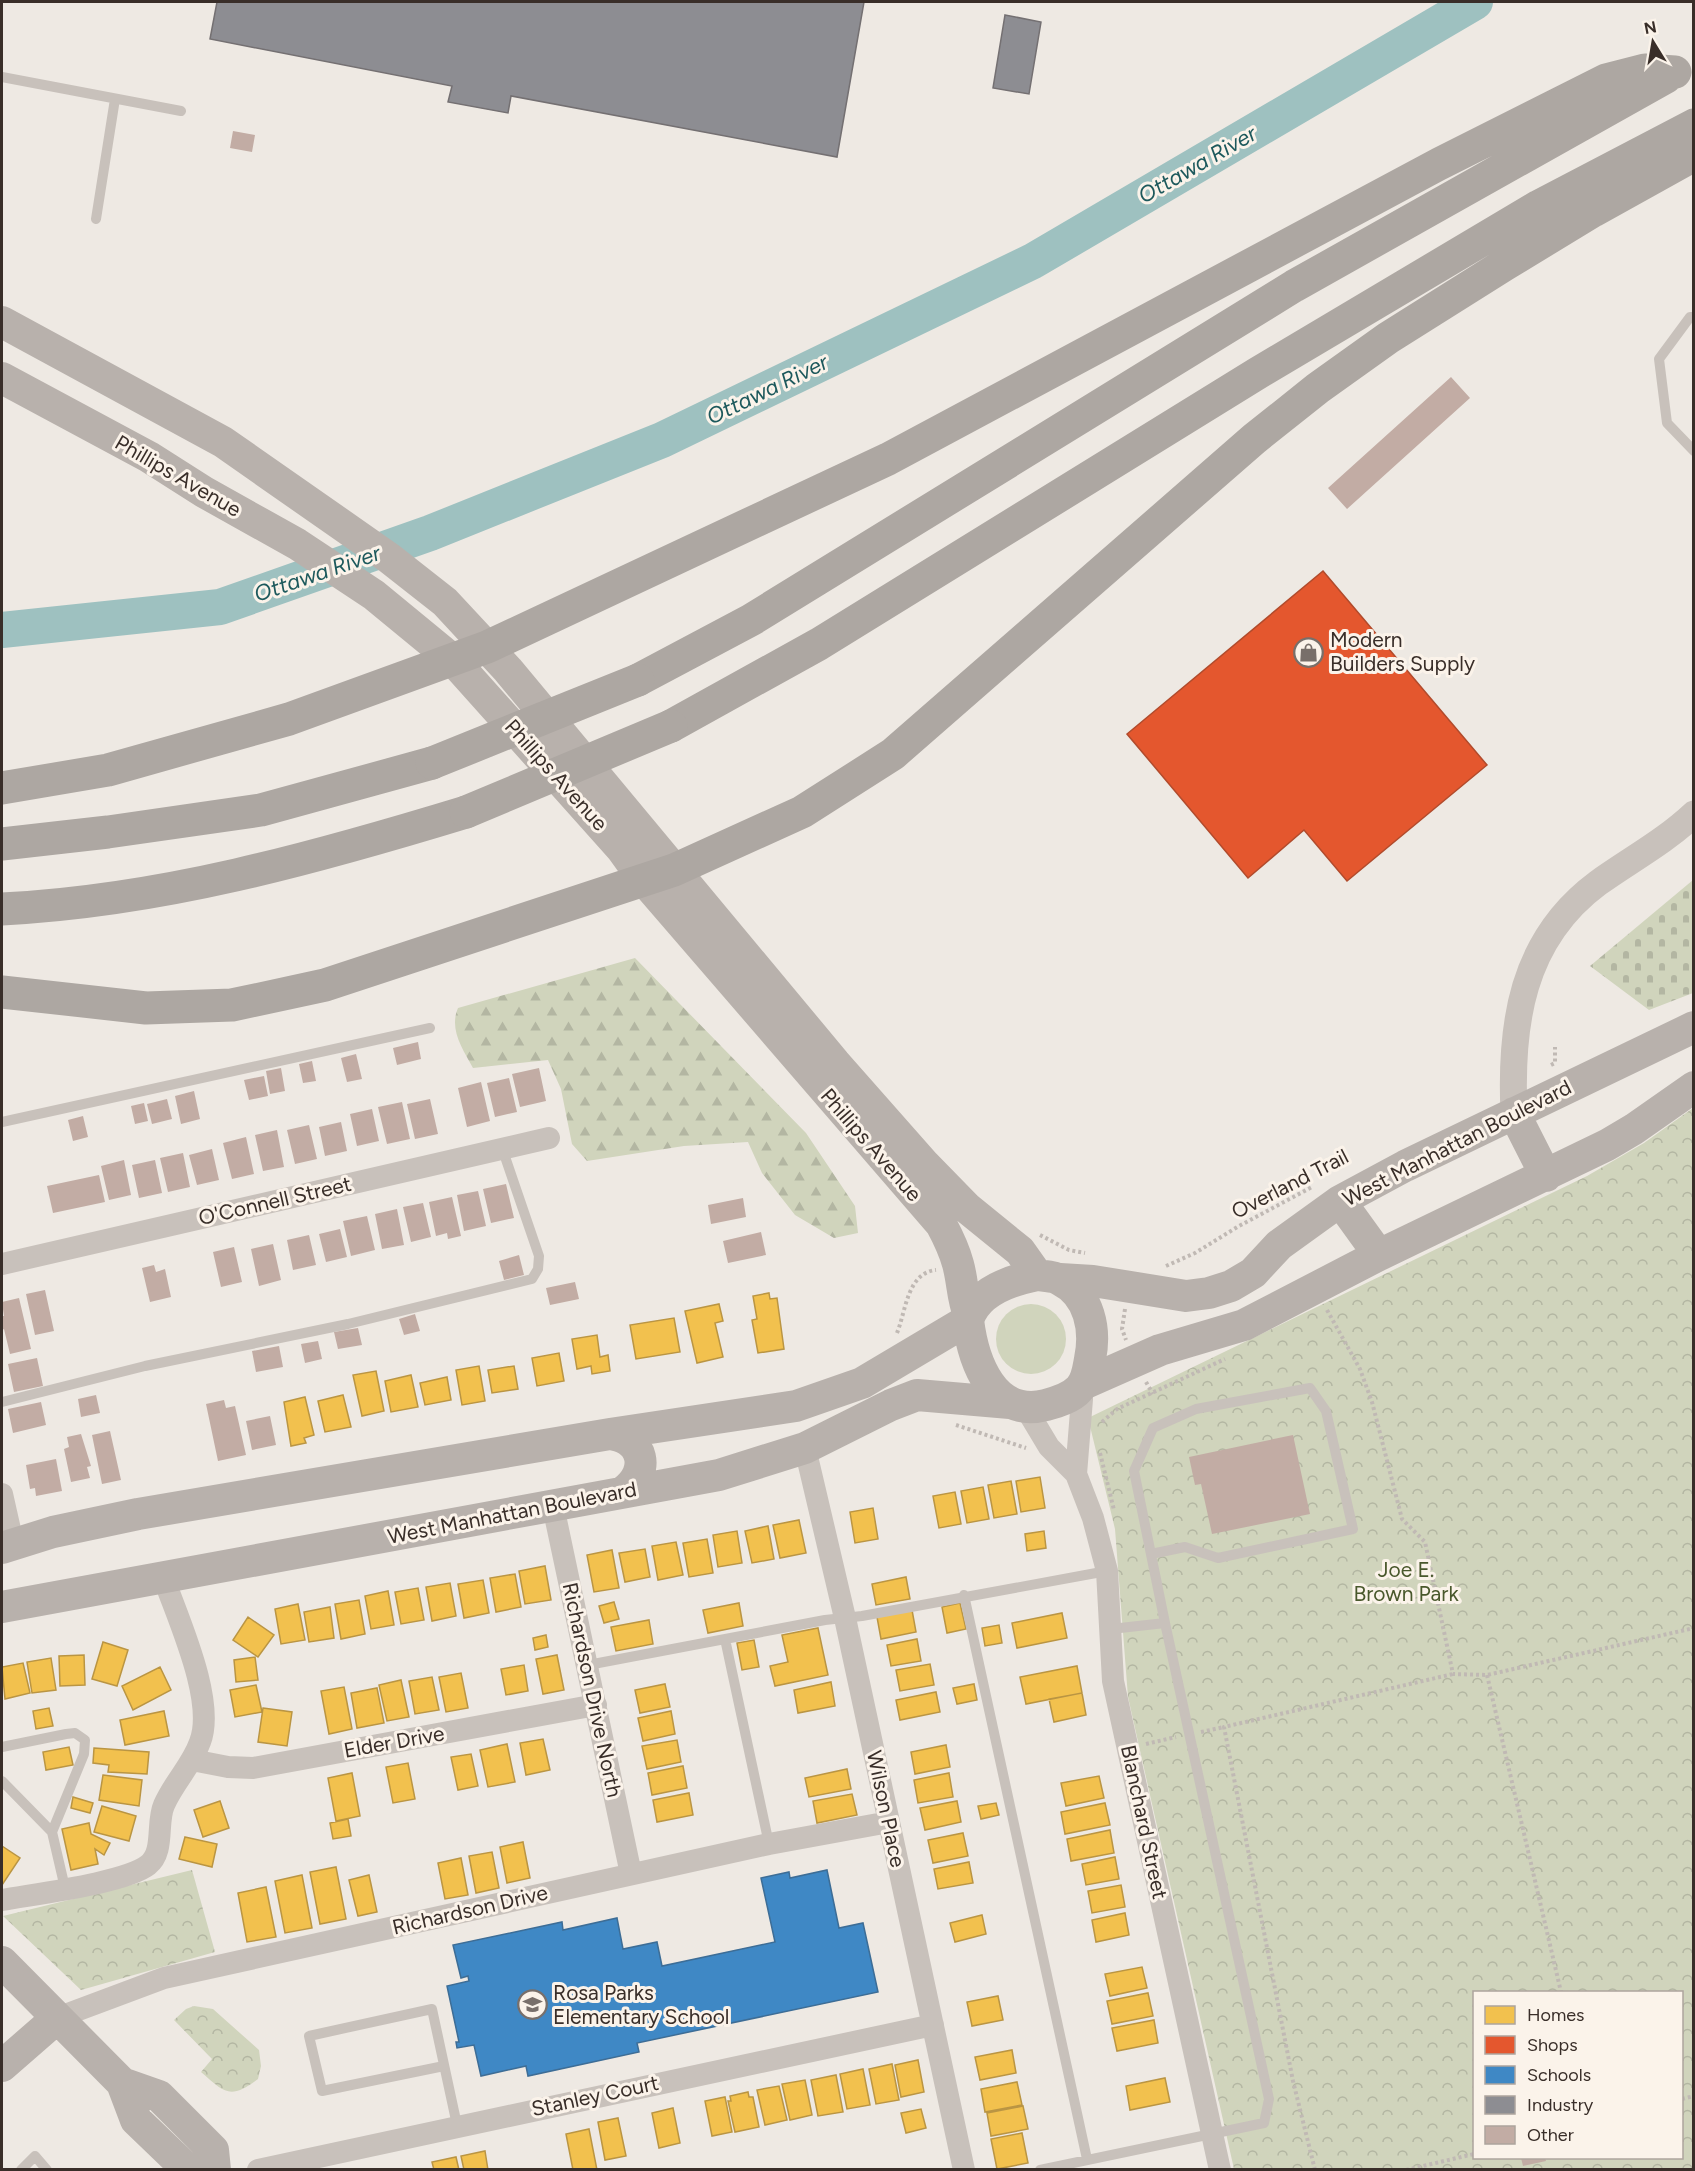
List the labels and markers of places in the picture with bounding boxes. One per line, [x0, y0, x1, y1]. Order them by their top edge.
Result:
place label: Modern Builders Supply [1330, 627, 1475, 676]
shop icon: Modern Builders Supply [1293, 636, 1325, 668]
place label: Rosa Parks Elementary School [553, 1980, 729, 2029]
school or university icon: Rosa Parks Elementary School [516, 1989, 548, 2021]

